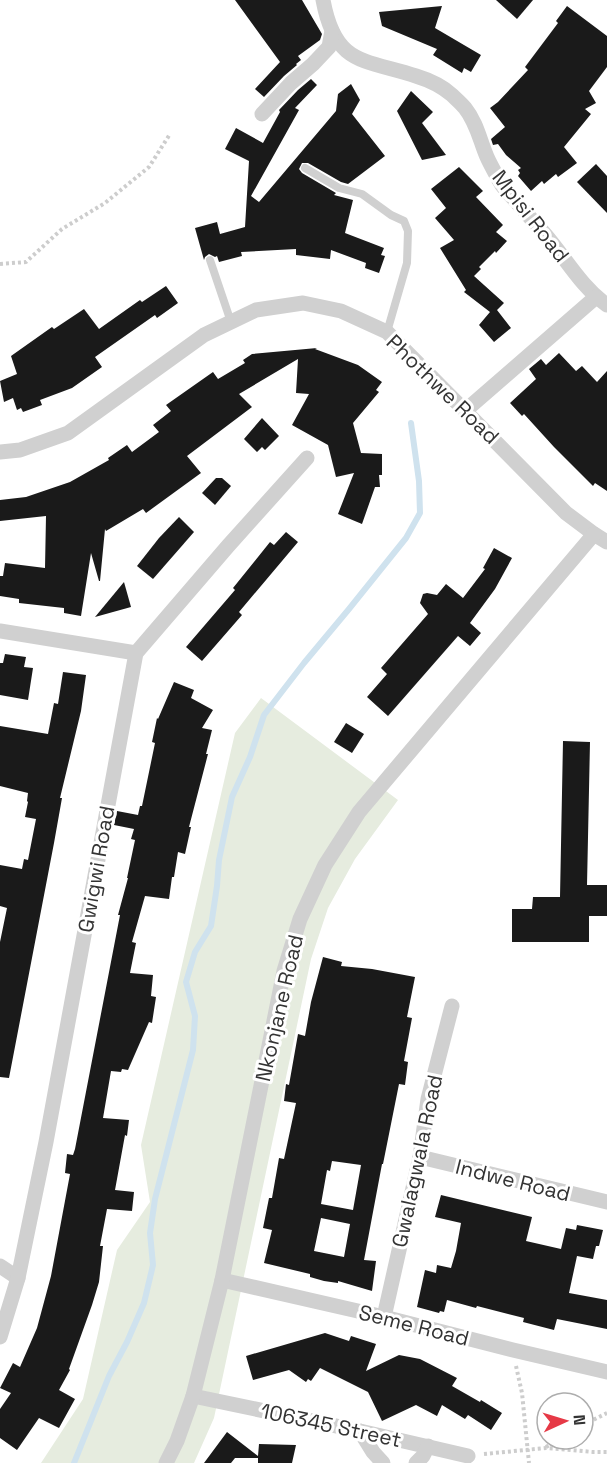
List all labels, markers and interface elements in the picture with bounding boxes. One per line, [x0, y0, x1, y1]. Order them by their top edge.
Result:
street label: Mpisi Road [487, 164, 575, 268]
street label: Phothwe Road [381, 328, 505, 450]
street label: Gwigwi Road [72, 804, 120, 934]
street label: Nkonjane Road [249, 932, 309, 1084]
street label: Gwalagwala Road [386, 1072, 448, 1250]
street label: Indwe Road [453, 1153, 573, 1207]
street label: Seme Road [356, 1298, 472, 1352]
north arrow [535, 1391, 595, 1451]
street label: 106345 Street [258, 1397, 404, 1453]
text: N [569, 1414, 590, 1426]

